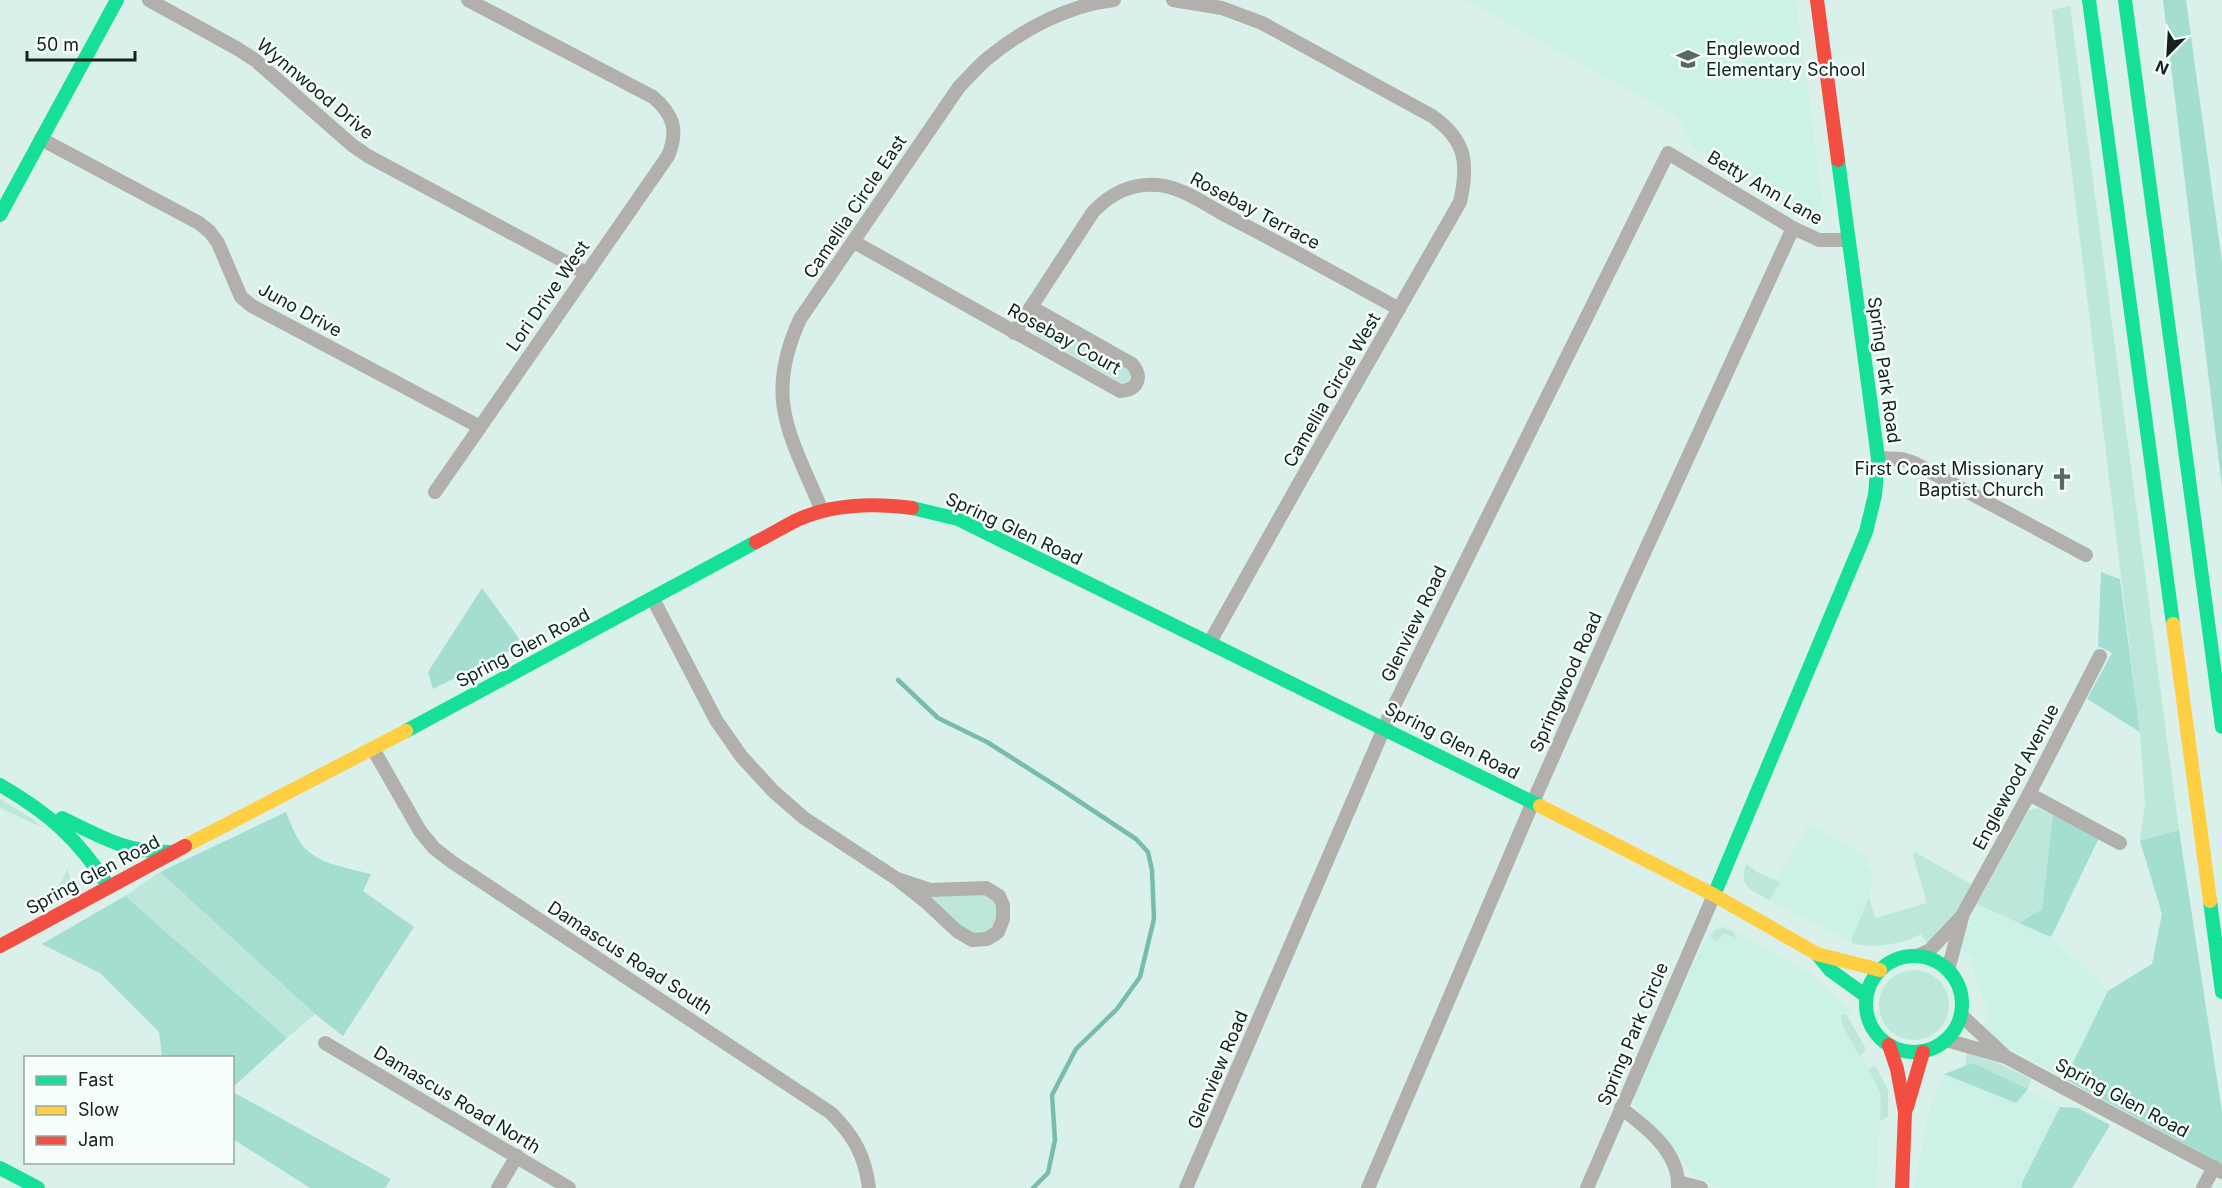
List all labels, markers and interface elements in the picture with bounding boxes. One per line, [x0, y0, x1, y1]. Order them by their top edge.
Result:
scale bar [27, 24, 135, 62]
north arrow [2138, 24, 2198, 84]
text: 50 m [36, 34, 79, 55]
street label: Wynnwood Drive [253, 34, 378, 144]
place label: Englewood Elementary School [1706, 38, 1865, 80]
school or university icon: Englewood Elementary School [1675, 46, 1701, 72]
text: N [2152, 56, 2172, 79]
street label: Camellia Circle East [799, 131, 910, 282]
street label: Betty Ann Lane [1704, 146, 1826, 229]
street label: Rosebay Terrace [1187, 168, 1324, 254]
street label: Lori Drive West [502, 236, 594, 355]
street label: Juno Drive [255, 278, 346, 341]
street label: Spring Park Road [1864, 295, 1905, 445]
street label: Rosebay Court [1004, 299, 1124, 378]
street label: Camellia Circle West [1279, 309, 1384, 471]
place label: First Coast Missionary Baptist Church [1854, 458, 2044, 500]
church icon: First Coast Missionary Baptist Church [2049, 466, 2075, 492]
street label: Spring Glen Road [943, 488, 1086, 569]
street label: Glenview Road [1376, 562, 1451, 685]
street label: Spring Glen Road [452, 604, 593, 692]
street label: Springwood Road [1525, 608, 1606, 755]
street label: Spring Glen Road [1381, 698, 1523, 784]
street label: Englewood Avenue [1968, 700, 2063, 853]
street label: Spring Glen Road [22, 831, 163, 919]
street label: Damascus Road South [544, 896, 716, 1019]
street label: Spring Park Circle [1593, 959, 1672, 1109]
street label: Glenview Road [1183, 1007, 1252, 1132]
street label: Damascus Road North [370, 1042, 544, 1158]
street label: Spring Glen Road [2052, 1054, 2193, 1142]
legend [24, 1056, 234, 1164]
text: Fast [78, 1069, 114, 1090]
text: Slow [78, 1099, 119, 1120]
text: Jam [78, 1129, 114, 1150]

